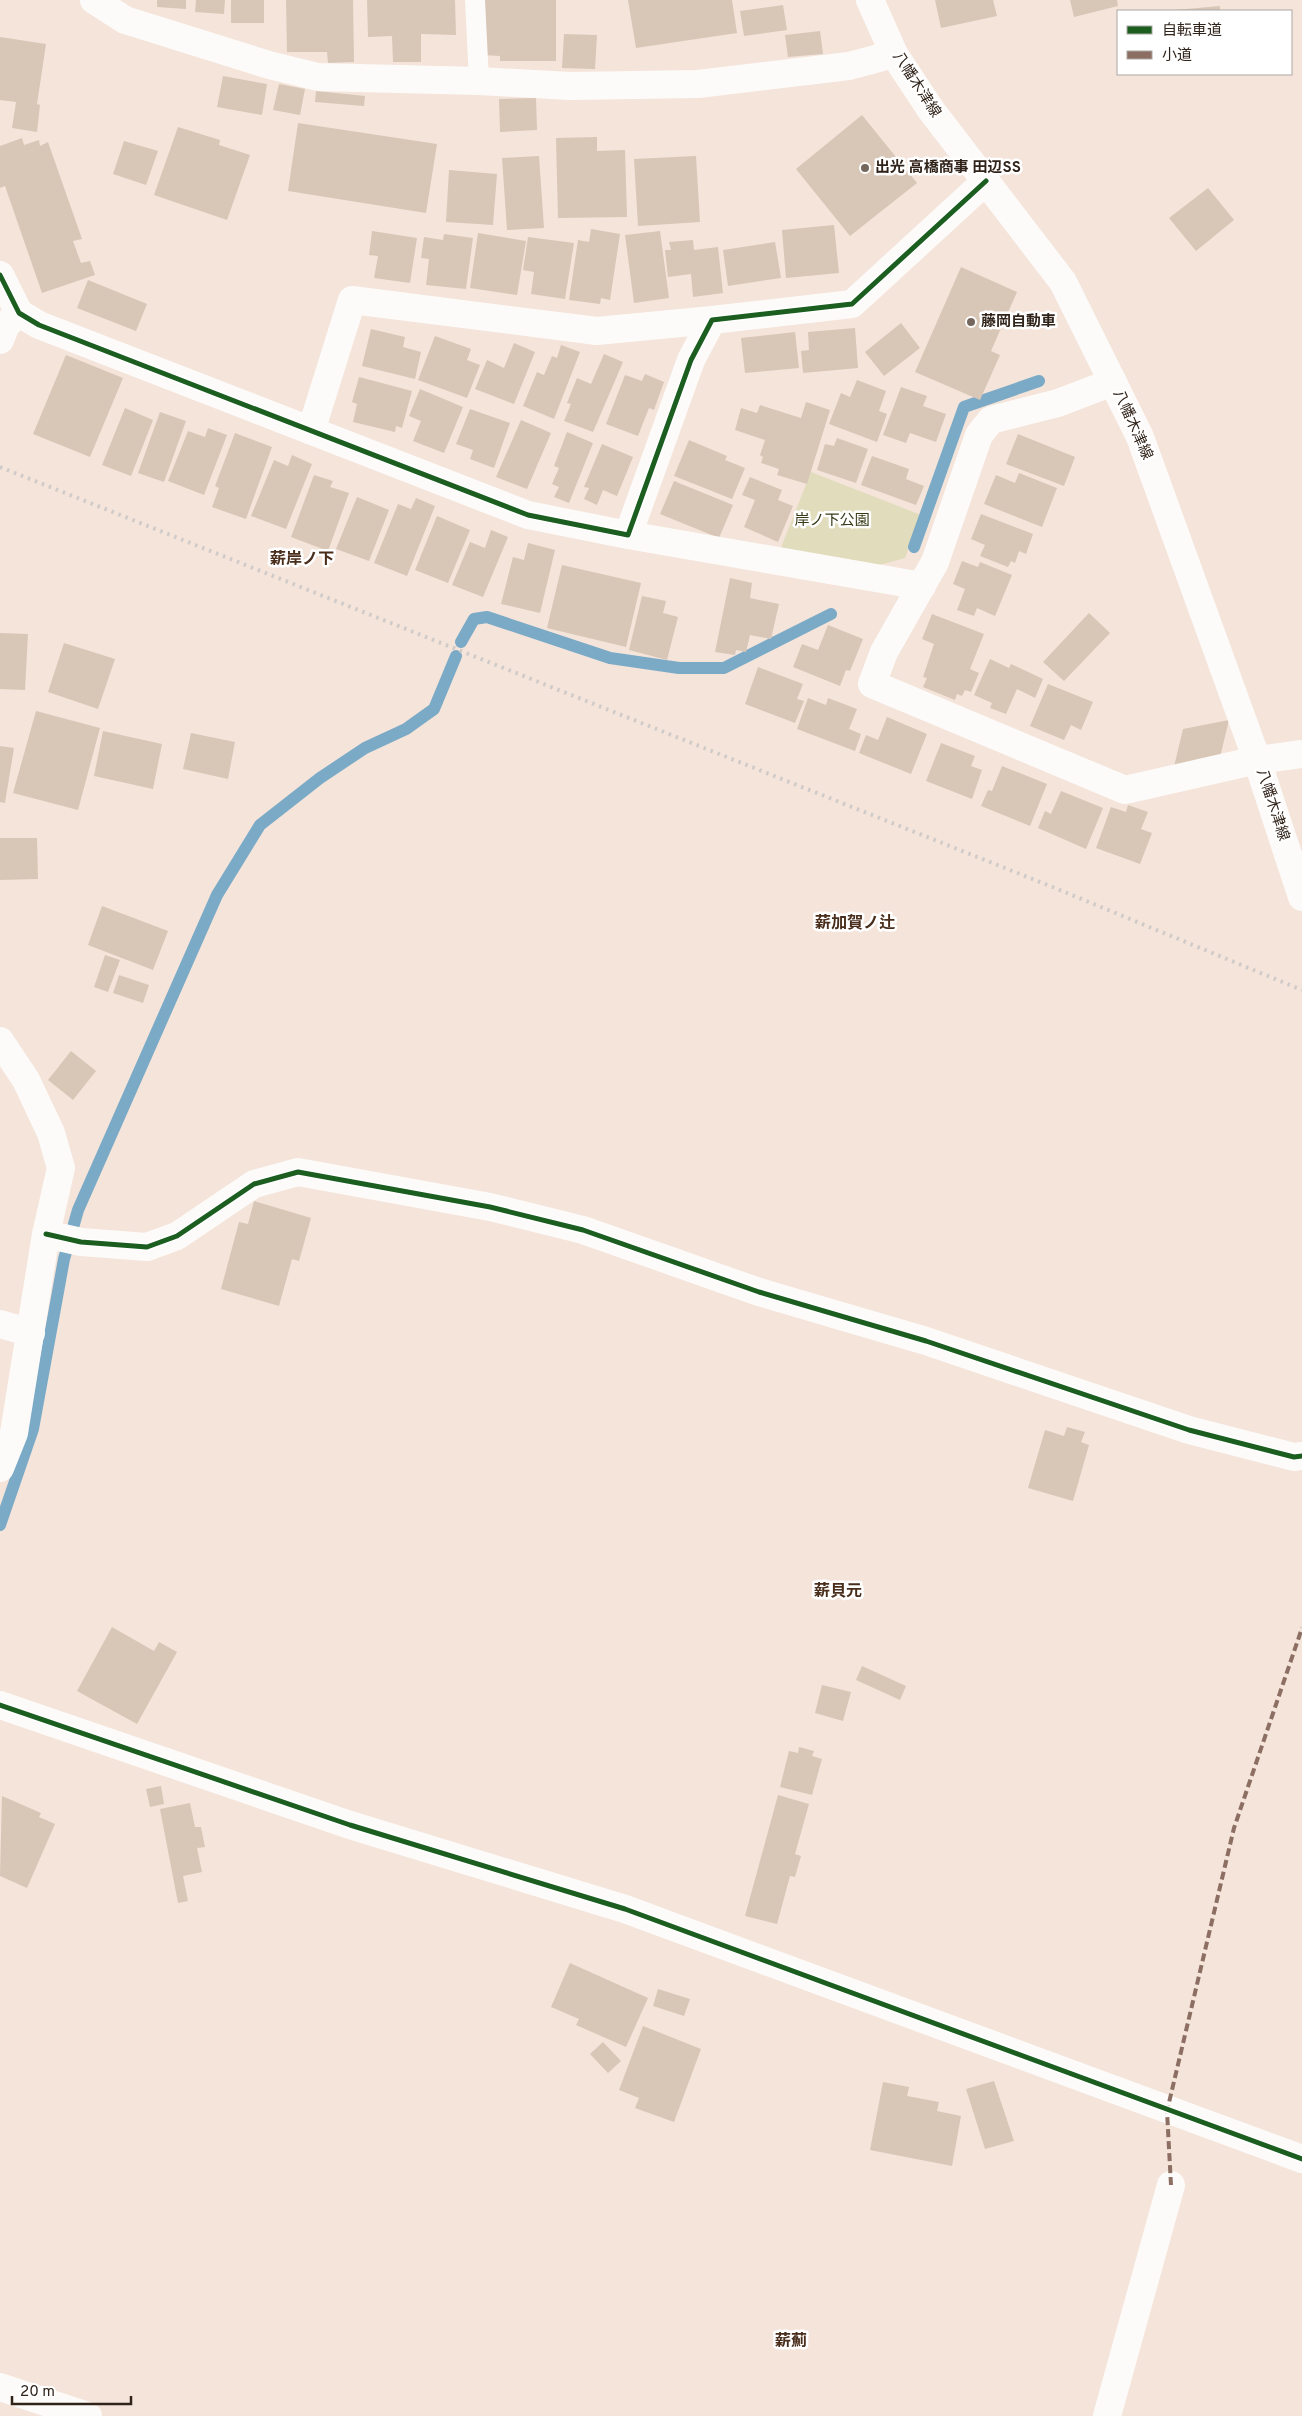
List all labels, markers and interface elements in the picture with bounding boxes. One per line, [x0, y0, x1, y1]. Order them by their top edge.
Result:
legend [1117, 10, 1292, 75]
text: 自転車道 [1162, 22, 1222, 41]
text: 小道 [1162, 47, 1192, 66]
street label: 八幡木津線 [888, 48, 944, 122]
place label: 出光 高橋商事 田辺SS [875, 159, 1021, 178]
marker: 出光 高橋商事 田辺SS [859, 162, 871, 174]
place label: 藤岡自動車 [981, 313, 1056, 332]
marker: 藤岡自動車 [965, 316, 977, 328]
street label: 八幡木津線 [1108, 387, 1156, 463]
park label: 岸ノ下公園 [794, 512, 870, 531]
district label: 薪岸ノ下 [270, 550, 334, 570]
street label: 八幡木津線 [1251, 766, 1293, 844]
district label: 薪加賀ノ辻 [815, 914, 895, 934]
district label: 薪貝元 [814, 1582, 862, 1602]
district label: 薪薊 [775, 2332, 807, 2352]
scale bar [12, 2374, 131, 2406]
text: 20 m [20, 2383, 55, 2402]

